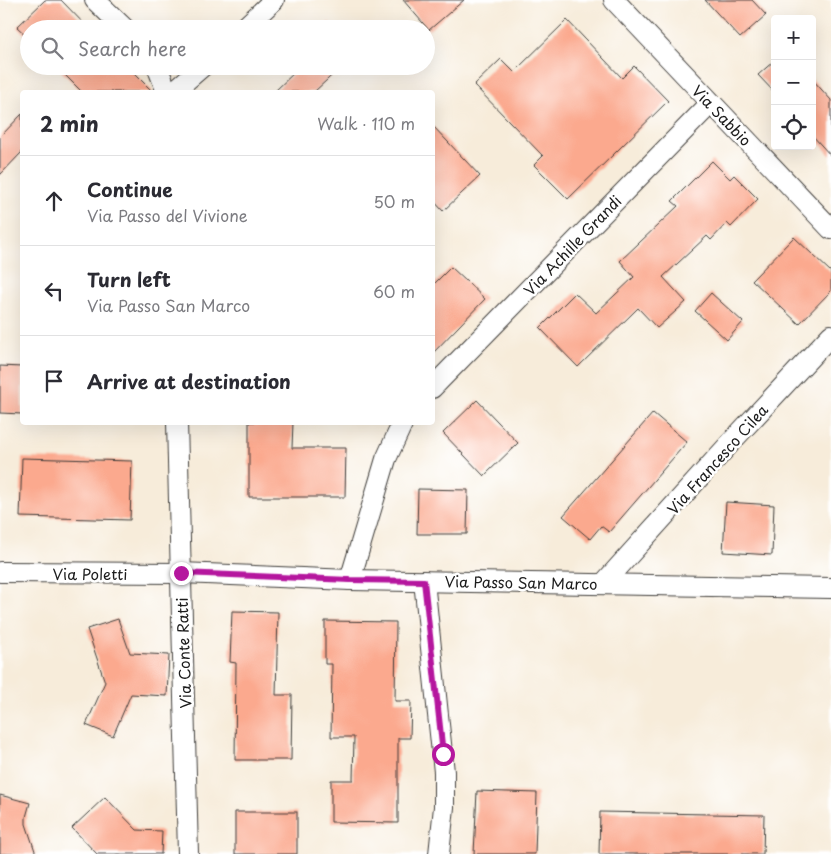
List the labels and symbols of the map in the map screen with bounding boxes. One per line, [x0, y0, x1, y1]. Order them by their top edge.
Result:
street label: Via Sabbio [687, 79, 757, 151]
street label: Via Achille Grandi [518, 190, 626, 300]
street label: Via Francesco Cilea [661, 398, 773, 519]
street label: Via Poletti [53, 562, 127, 585]
route end [170, 562, 193, 585]
street label: Via Passo San Marco [444, 569, 598, 595]
street label: Via Conte Ratti [170, 597, 196, 709]
route start [432, 743, 455, 766]

